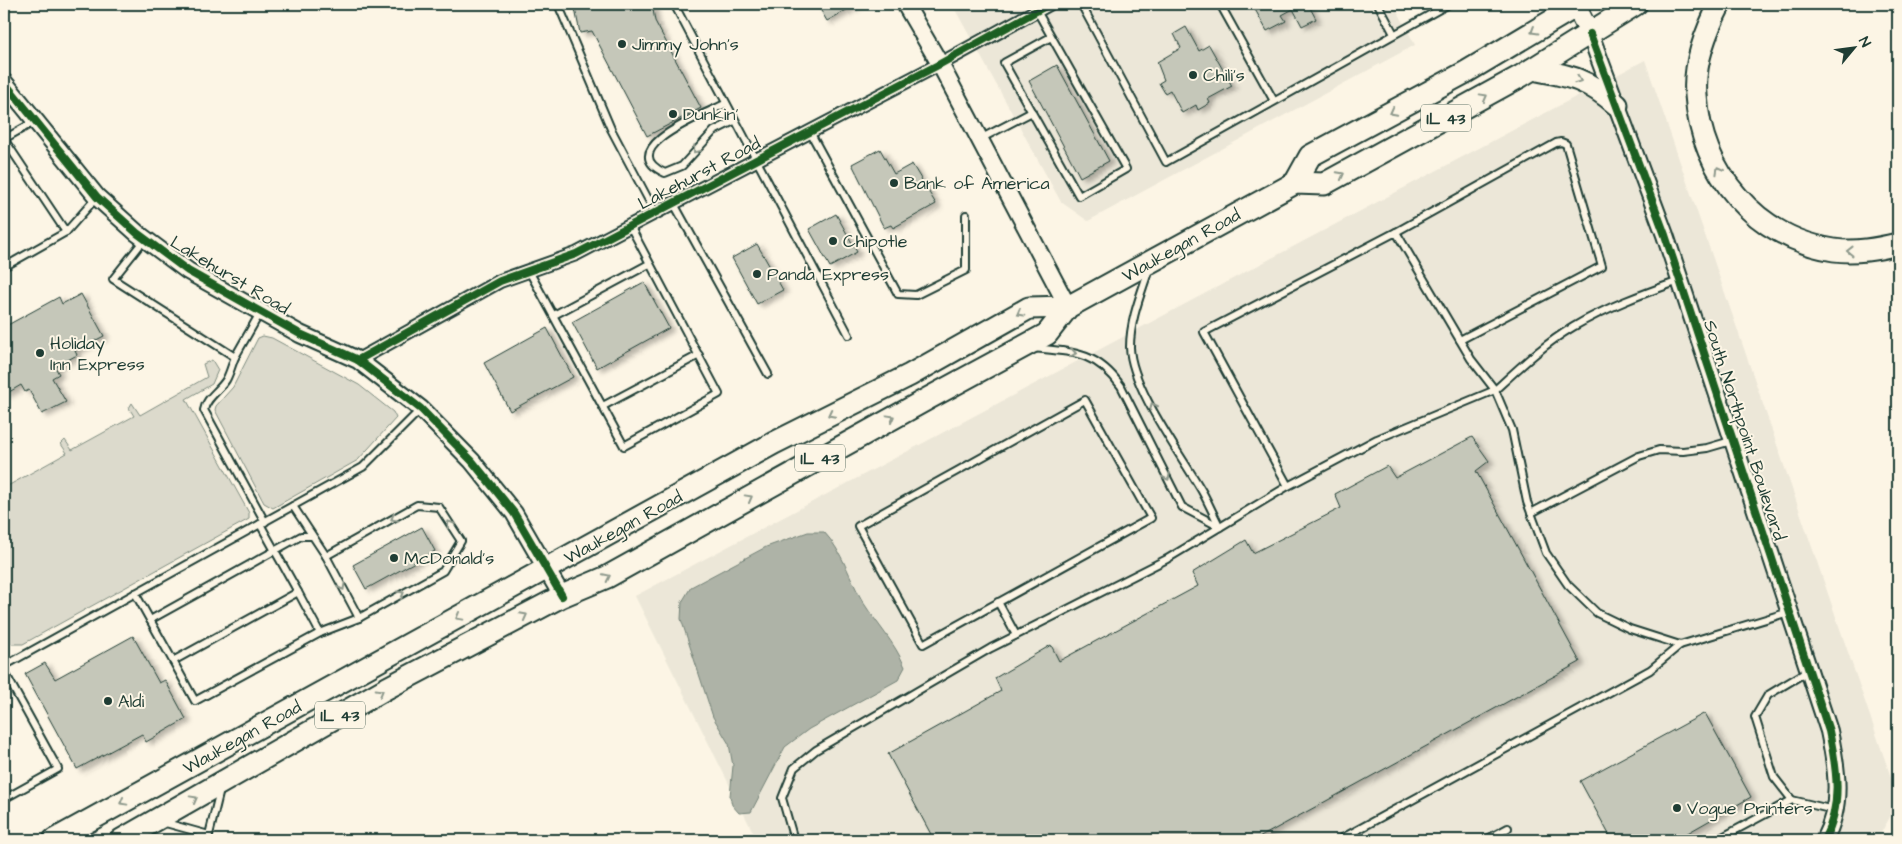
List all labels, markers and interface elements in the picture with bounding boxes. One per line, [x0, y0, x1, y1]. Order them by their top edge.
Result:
north arrow [1830, 22, 1880, 72]
one-way arrow [1530, 25, 1539, 35]
place label: Jimmy John's [632, 32, 739, 58]
text: N [1854, 33, 1875, 51]
marker: Jimmy John's [616, 38, 628, 50]
place label: Chili's [1203, 63, 1245, 88]
marker: Chili's [1187, 69, 1199, 81]
one-way arrow [1573, 74, 1582, 84]
one-way arrow [1478, 93, 1487, 103]
place label: Dunkin' [683, 102, 739, 127]
road number: IL 43 [1421, 105, 1471, 132]
one-way arrow [1389, 106, 1398, 116]
marker: Dunkin' [667, 108, 679, 120]
street label: Lakehurst Road [634, 131, 765, 216]
one-way arrow [693, 144, 701, 153]
one-way arrow [1715, 166, 1725, 175]
place label: Bank of America [904, 171, 1050, 196]
one-way arrow [1336, 171, 1345, 181]
marker: Bank of America [888, 177, 900, 189]
street label: Waukegan Road [1117, 203, 1246, 289]
place label: Chipotle [843, 229, 908, 254]
street label: Lakehurst Road [165, 230, 294, 321]
marker: Chipotle [827, 235, 839, 247]
one-way arrow [1846, 245, 1854, 256]
place label: Panda Express [767, 262, 889, 287]
marker: Panda Express [751, 268, 763, 280]
one-way arrow [1017, 307, 1026, 317]
street label: South Northpoint Boulevard [1697, 317, 1792, 544]
place label: Holiday Inn Express [50, 331, 145, 377]
marker: Holiday Inn Express [34, 347, 46, 359]
one-way arrow [1068, 347, 1077, 357]
one-way arrow [1149, 403, 1159, 412]
one-way arrow [827, 408, 836, 418]
one-way arrow [885, 415, 894, 425]
road number: IL 43 [795, 444, 845, 472]
one-way arrow [1160, 472, 1171, 481]
street label: Waukegan Road [559, 485, 688, 571]
one-way arrow [743, 494, 752, 504]
one-way arrow [390, 511, 399, 521]
one-way arrow [447, 520, 457, 529]
place label: McDonald's [404, 546, 494, 571]
marker: McDonald's [388, 552, 400, 564]
one-way arrow [602, 573, 611, 583]
one-way arrow [336, 582, 346, 591]
one-way arrow [396, 590, 405, 600]
one-way arrow [456, 611, 465, 621]
one-way arrow [519, 612, 528, 622]
one-way arrow [375, 688, 384, 698]
place label: Aldi [118, 689, 145, 714]
marker: Aldi [102, 695, 114, 707]
street label: Waukegan Road [178, 695, 307, 781]
road number: IL 43 [315, 702, 365, 728]
one-way arrow [188, 795, 197, 805]
one-way arrow [120, 796, 129, 806]
place label: Vogue Printers [1687, 796, 1813, 822]
marker: Vogue Printers [1671, 802, 1683, 814]

